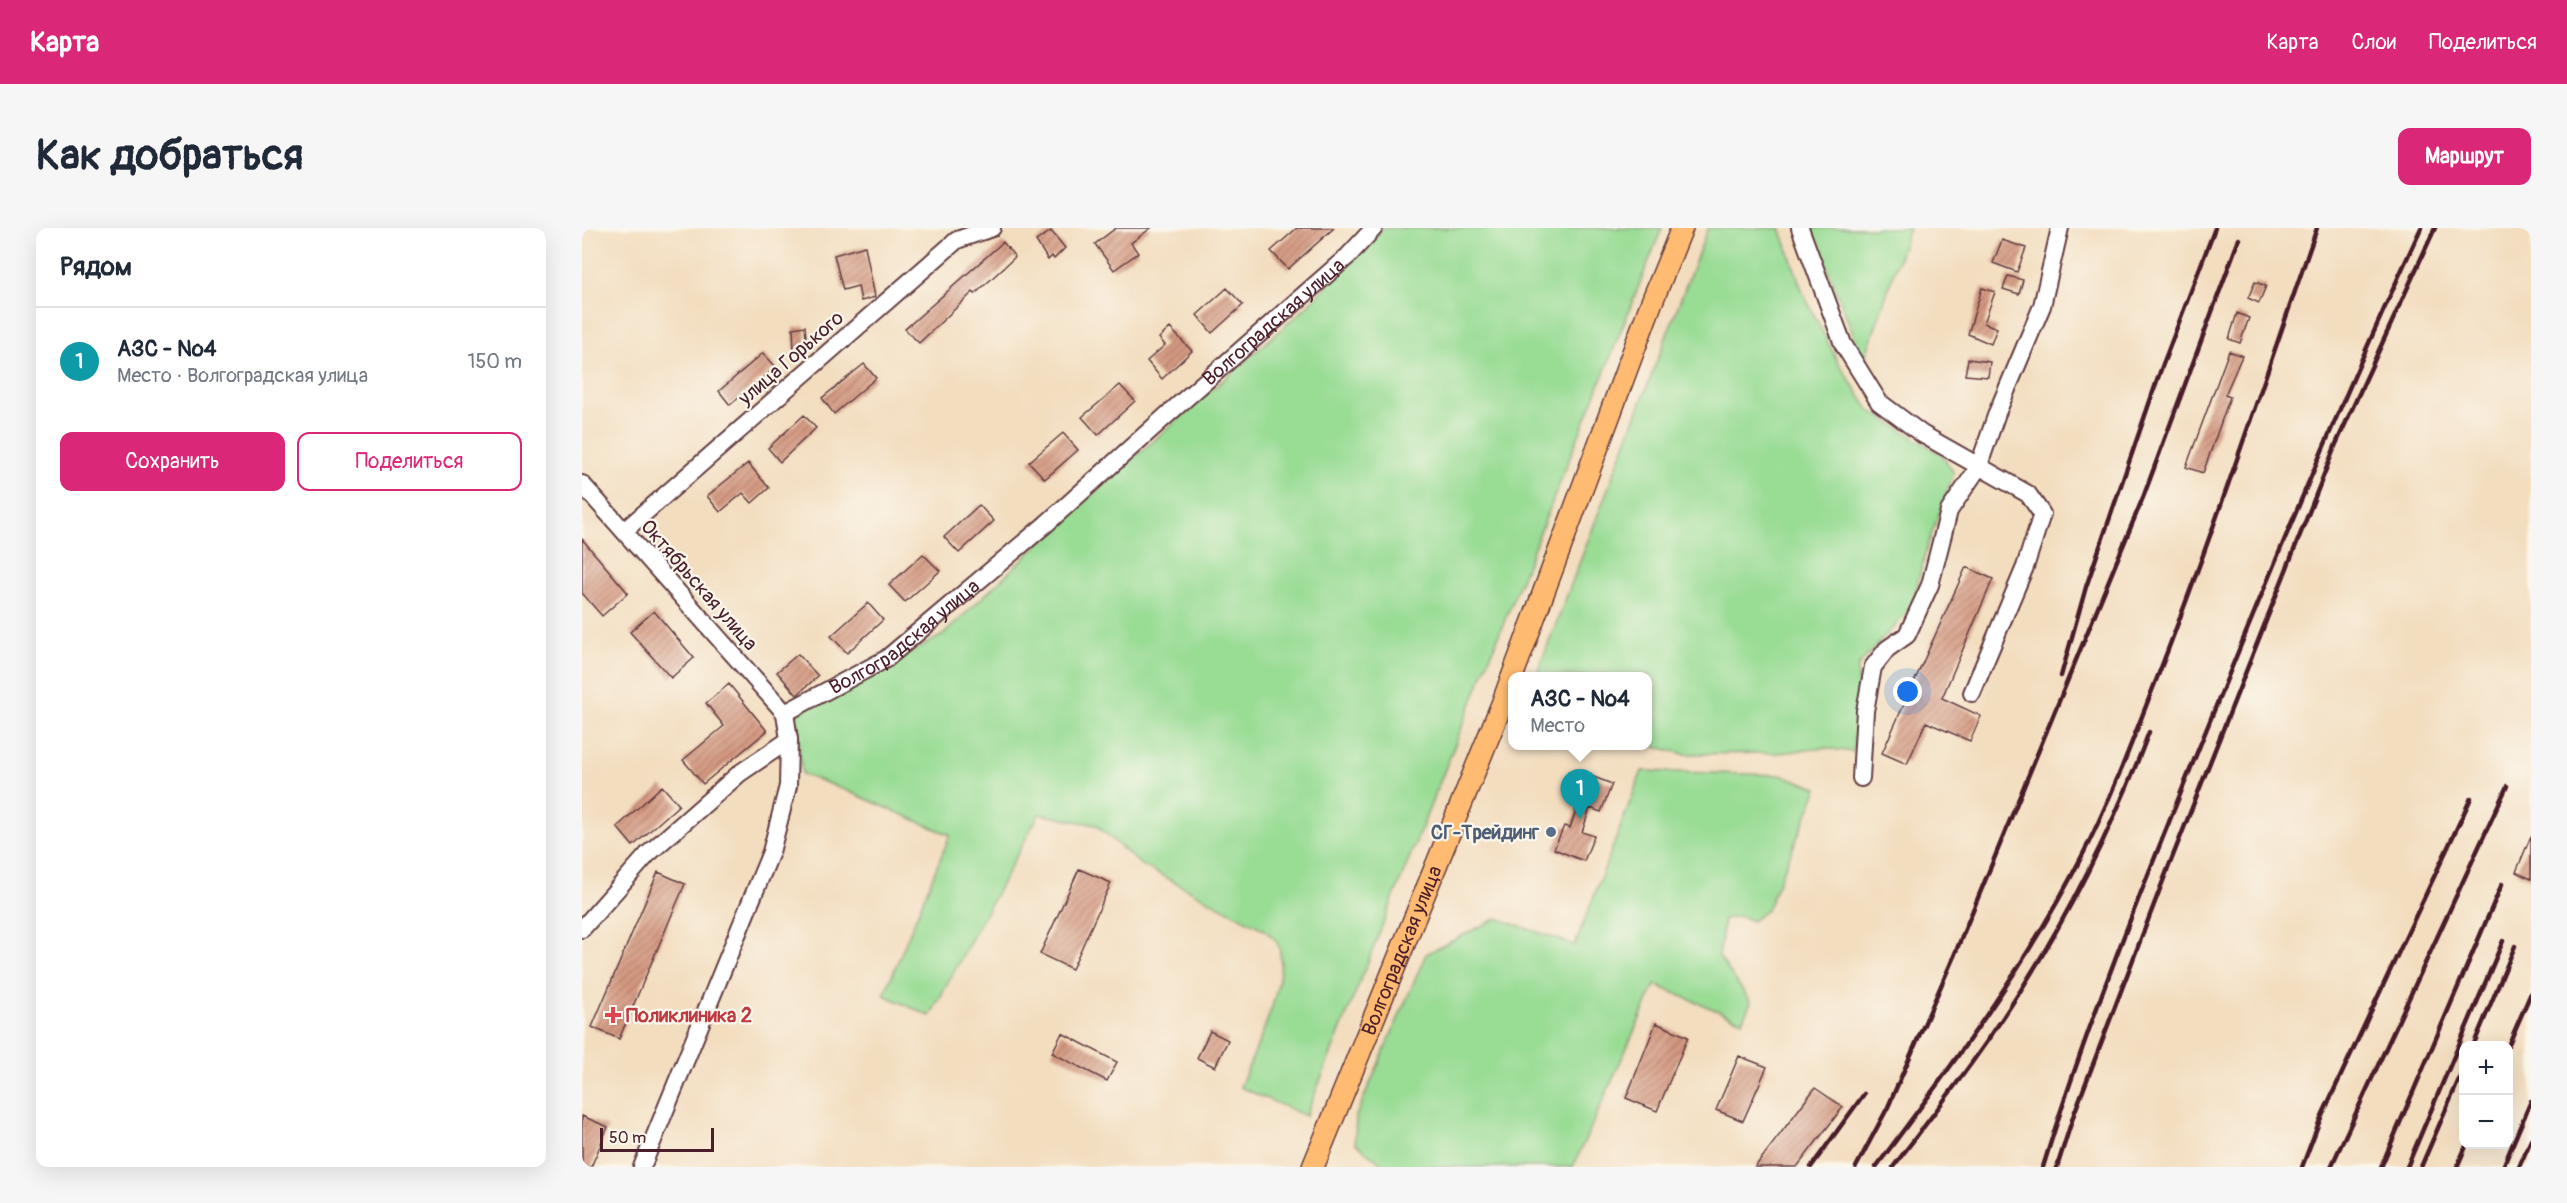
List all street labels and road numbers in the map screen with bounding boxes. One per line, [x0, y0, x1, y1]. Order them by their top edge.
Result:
street label: Волгоградская улица [1197, 252, 1350, 391]
street label: улица Горького [732, 305, 849, 411]
street label: Октябрьская улица [635, 514, 763, 656]
street label: Волгоградская улица [825, 573, 984, 700]
street label: Волгоградская улица [1356, 862, 1447, 1039]

